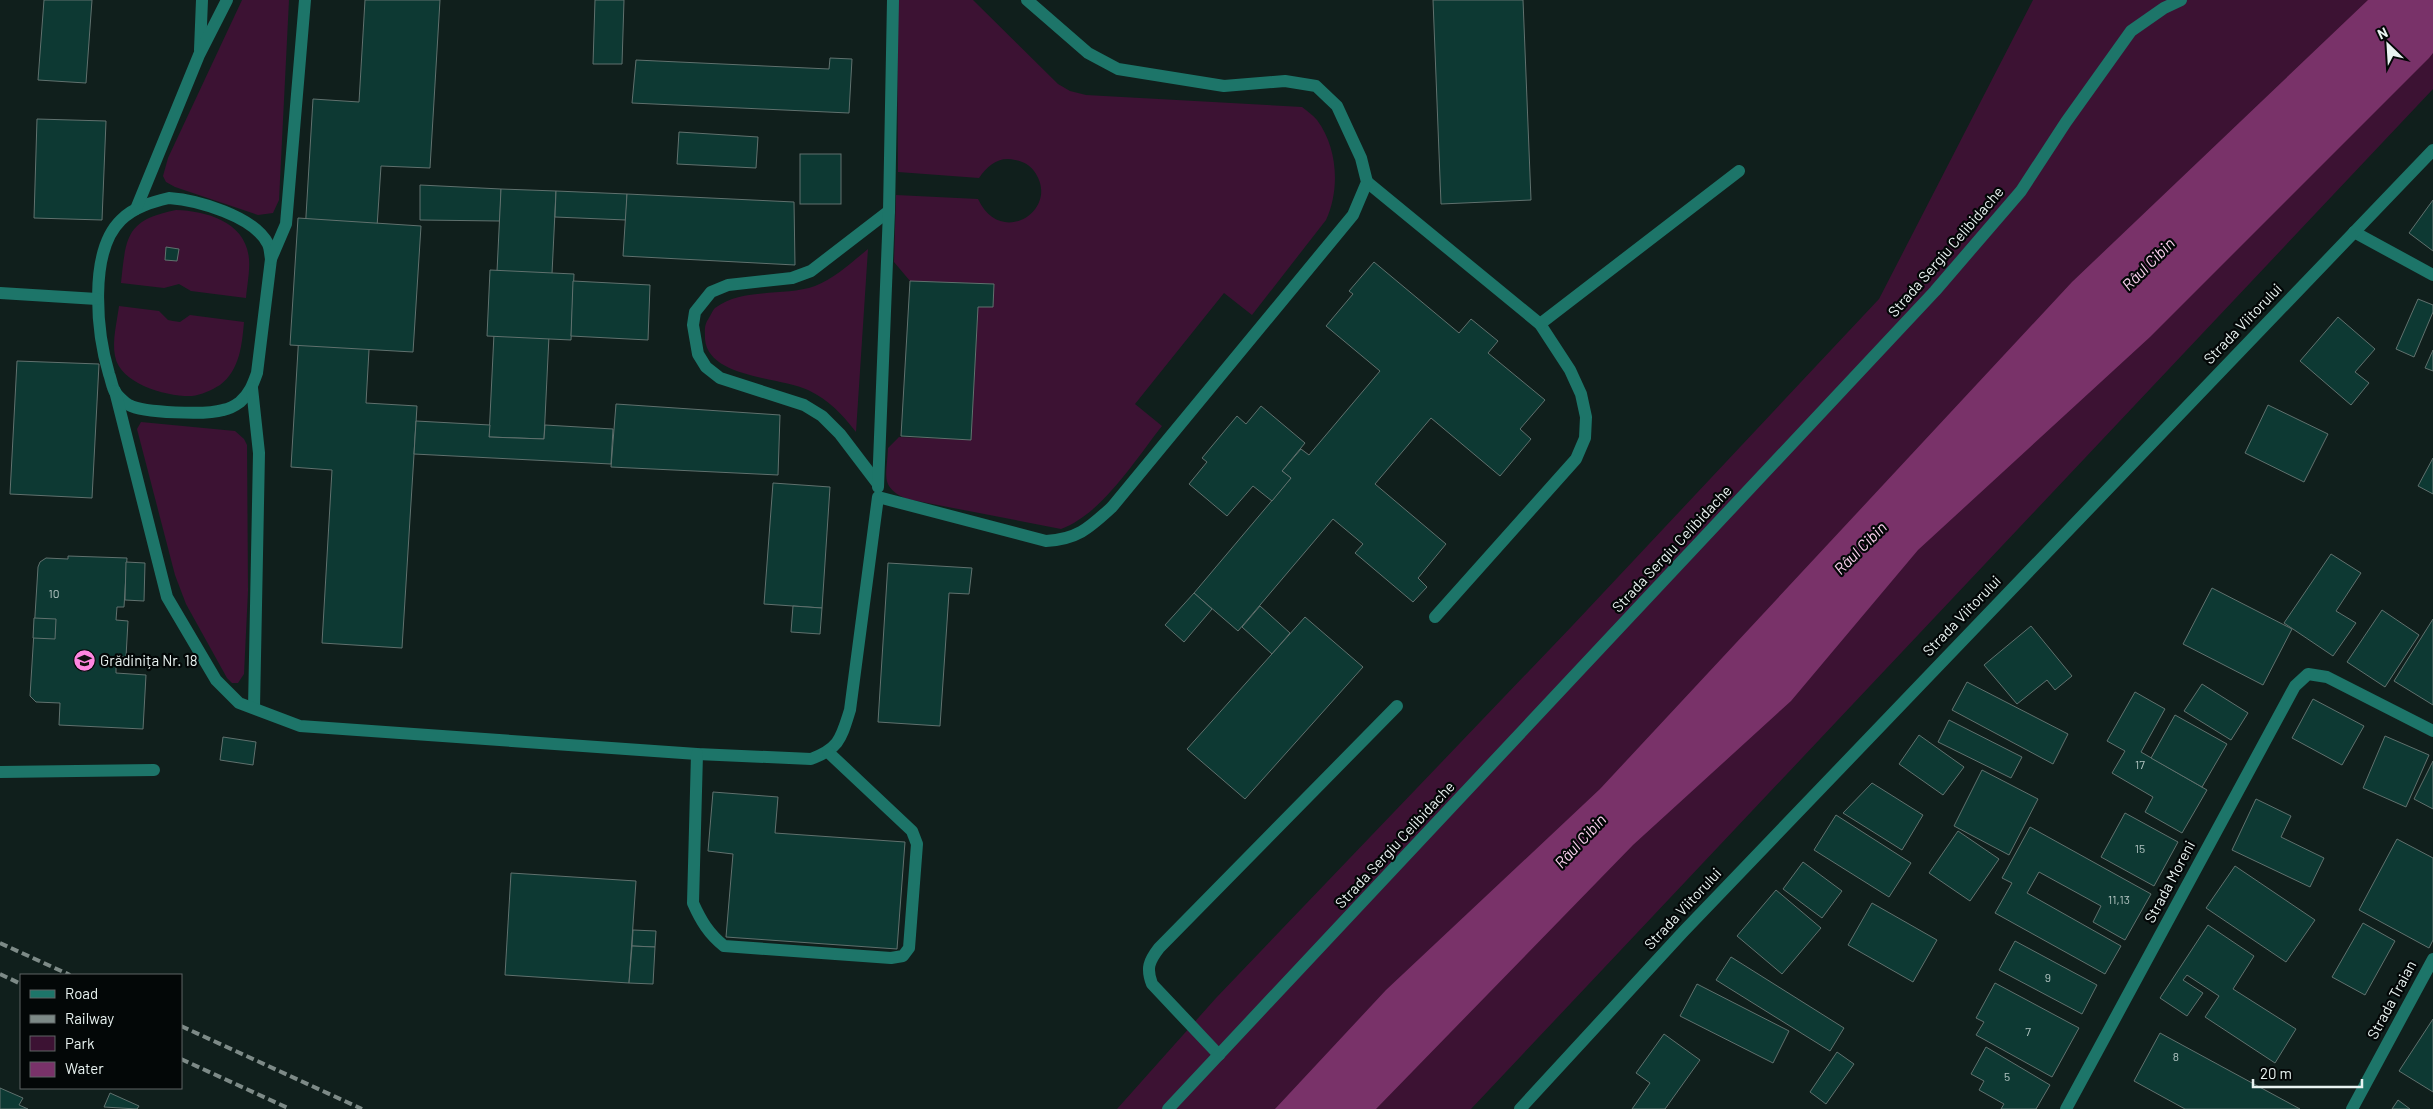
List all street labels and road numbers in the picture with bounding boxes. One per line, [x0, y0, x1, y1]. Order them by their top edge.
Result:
street label: Strada Sergiu Celibidache [1884, 182, 2007, 320]
street label: Strada Viitorului [2199, 279, 2285, 367]
street label: Strada Sergiu Celibidache [1608, 481, 1735, 616]
street label: Strada Viitorului [1918, 571, 2004, 659]
street label: Strada Sergiu Celibidache [1331, 777, 1458, 912]
street label: Strada Moreni [2140, 837, 2198, 926]
street label: Strada Viitorului [1640, 864, 1725, 953]
street label: Strada Traian [2363, 957, 2419, 1042]

